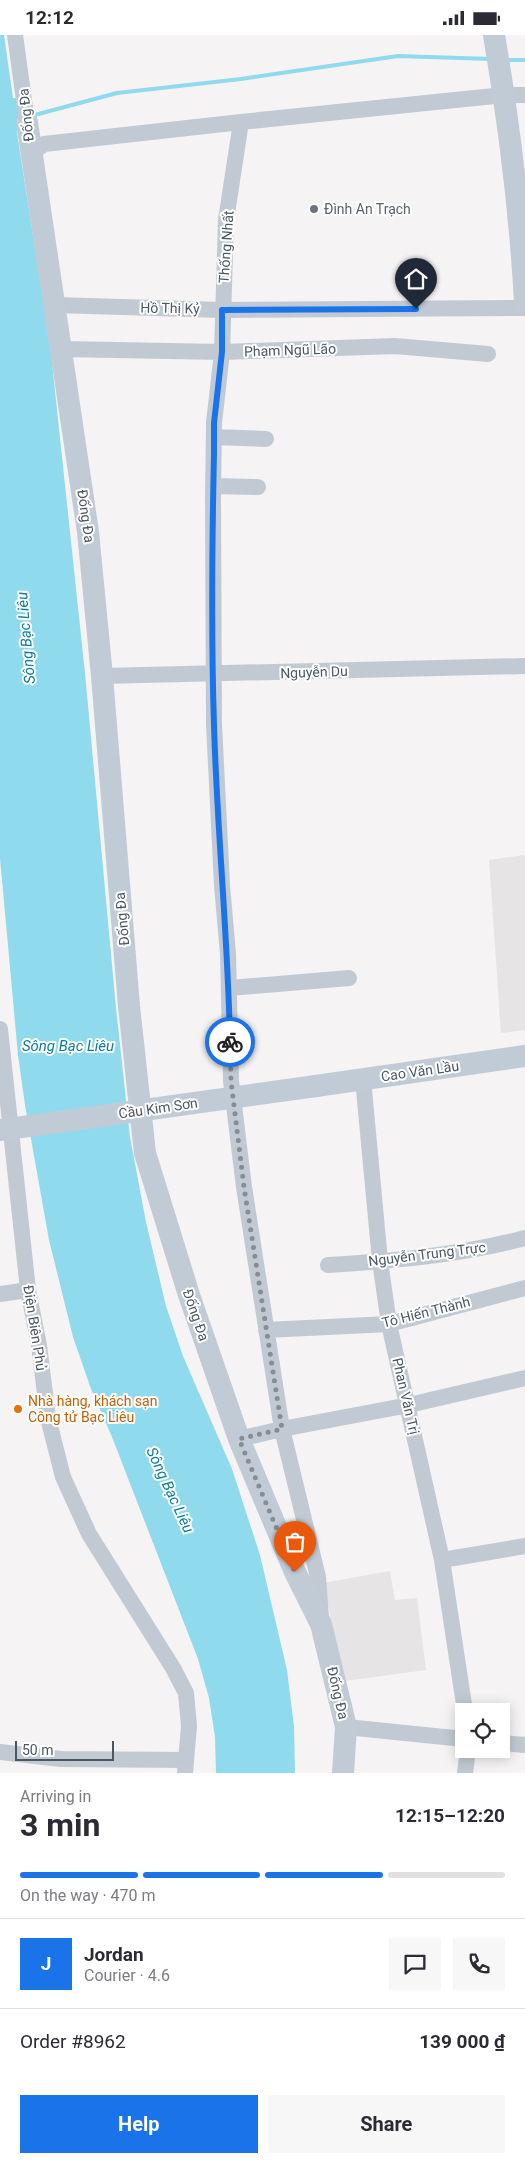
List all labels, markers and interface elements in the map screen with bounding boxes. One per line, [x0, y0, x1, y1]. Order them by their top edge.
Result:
text: 12:12 [25, 6, 74, 29]
street label: Đống Đa [15, 88, 37, 142]
place label: Đình An Trạch [324, 201, 411, 217]
marker: Đình An Trạch [308, 203, 320, 215]
street label: Thống Nhất [215, 210, 237, 284]
pin [395, 258, 437, 309]
icon: home [402, 265, 430, 293]
street label: Hồ Thị Kỷ [140, 299, 200, 317]
street label: Phạm Ngũ Lão [244, 340, 336, 360]
street label: Đống Đa [74, 488, 98, 544]
water label: Sông Bạc Liêu [13, 591, 39, 685]
street label: Nguyễn Du [280, 663, 348, 681]
street label: Đống Đa [112, 892, 132, 946]
courier [205, 1017, 255, 1067]
icon: bike [216, 1028, 244, 1056]
water label: Sông Bạc Liêu [22, 1037, 114, 1055]
street label: Cao Văn Lầu [380, 1058, 460, 1084]
street label: Cầu Kim Sơn [117, 1095, 199, 1121]
street label: Nguyễn Trung Trực [367, 1239, 487, 1269]
street label: Điện Biên Phủ [20, 1284, 50, 1372]
street label: Đống Đa [180, 1287, 212, 1343]
street label: Tô Hiến Thành [380, 1293, 472, 1331]
street label: Phan Văn Trị [389, 1356, 423, 1436]
place label: Nhà hàng, khách sạn Công tử Bạc Liêu [28, 1393, 157, 1425]
marker: Nhà hàng, khách sạn Công tử Bạc Liêu [12, 1403, 24, 1415]
water label: Sông Bạc Liêu [142, 1444, 198, 1536]
pin [274, 1521, 316, 1572]
icon: bag [281, 1528, 309, 1556]
street label: Đống Đa [324, 1665, 352, 1721]
map controls [455, 1703, 510, 1758]
button: locate [455, 1703, 510, 1758]
scale bar [15, 1738, 114, 1761]
text: 50 m [22, 1742, 54, 1758]
text: Arriving in [20, 1787, 91, 1806]
text: 12:15–12:20 [395, 1804, 505, 1827]
text: 3 min [20, 1806, 100, 1844]
text: On the way · 470 m [20, 1886, 156, 1905]
button: chat [389, 1938, 441, 1990]
button: phone [453, 1938, 505, 1990]
text: Jordan [84, 1943, 144, 1966]
text: J [41, 1952, 51, 1975]
text: Courier · 4.6 [84, 1966, 170, 1985]
text: Order #8962 [20, 2030, 126, 2053]
text: 139 000 ₫ [419, 2030, 505, 2053]
button: Help [20, 2095, 258, 2153]
button: Share [268, 2095, 505, 2153]

